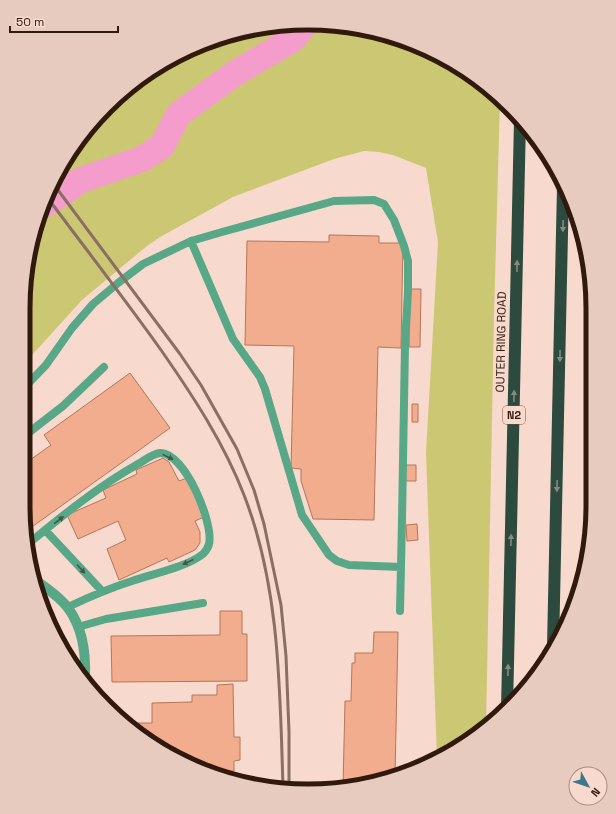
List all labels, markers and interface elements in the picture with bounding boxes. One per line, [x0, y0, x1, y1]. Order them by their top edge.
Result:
scale bar [10, 8, 118, 34]
text: 50 m [16, 14, 44, 30]
one-way arrow [559, 220, 566, 232]
one-way arrow [514, 259, 520, 272]
street label: OUTER RING ROAD [492, 291, 510, 393]
one-way arrow [557, 350, 563, 363]
one-way arrow [511, 389, 517, 402]
road number: N2 [503, 406, 525, 424]
one-way arrow [162, 454, 173, 460]
one-way arrow [554, 480, 560, 493]
one-way arrow [53, 515, 64, 524]
one-way arrow [508, 533, 514, 546]
one-way arrow [182, 559, 193, 565]
one-way arrow [76, 564, 85, 573]
one-way arrow [505, 663, 511, 676]
north arrow [568, 766, 608, 806]
text: N [588, 785, 603, 800]

